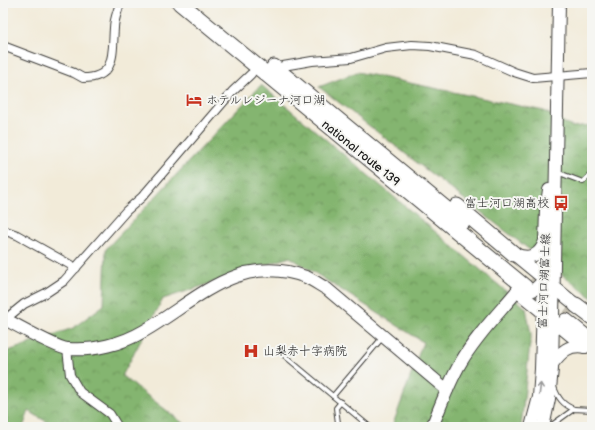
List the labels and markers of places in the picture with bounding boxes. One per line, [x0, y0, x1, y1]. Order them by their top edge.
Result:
hotel icon: ホテルレジーナ河口湖 [185, 91, 203, 109]
place label: ホテルレジーナ河口湖 [206, 93, 326, 108]
bus stop icon: 富士河口湖高校 [552, 194, 570, 212]
place label: 富士河口湖高校 [465, 196, 549, 211]
hospital icon: 山梨赤十字病院 [242, 342, 260, 360]
place label: 山梨赤十字病院 [263, 344, 347, 359]

